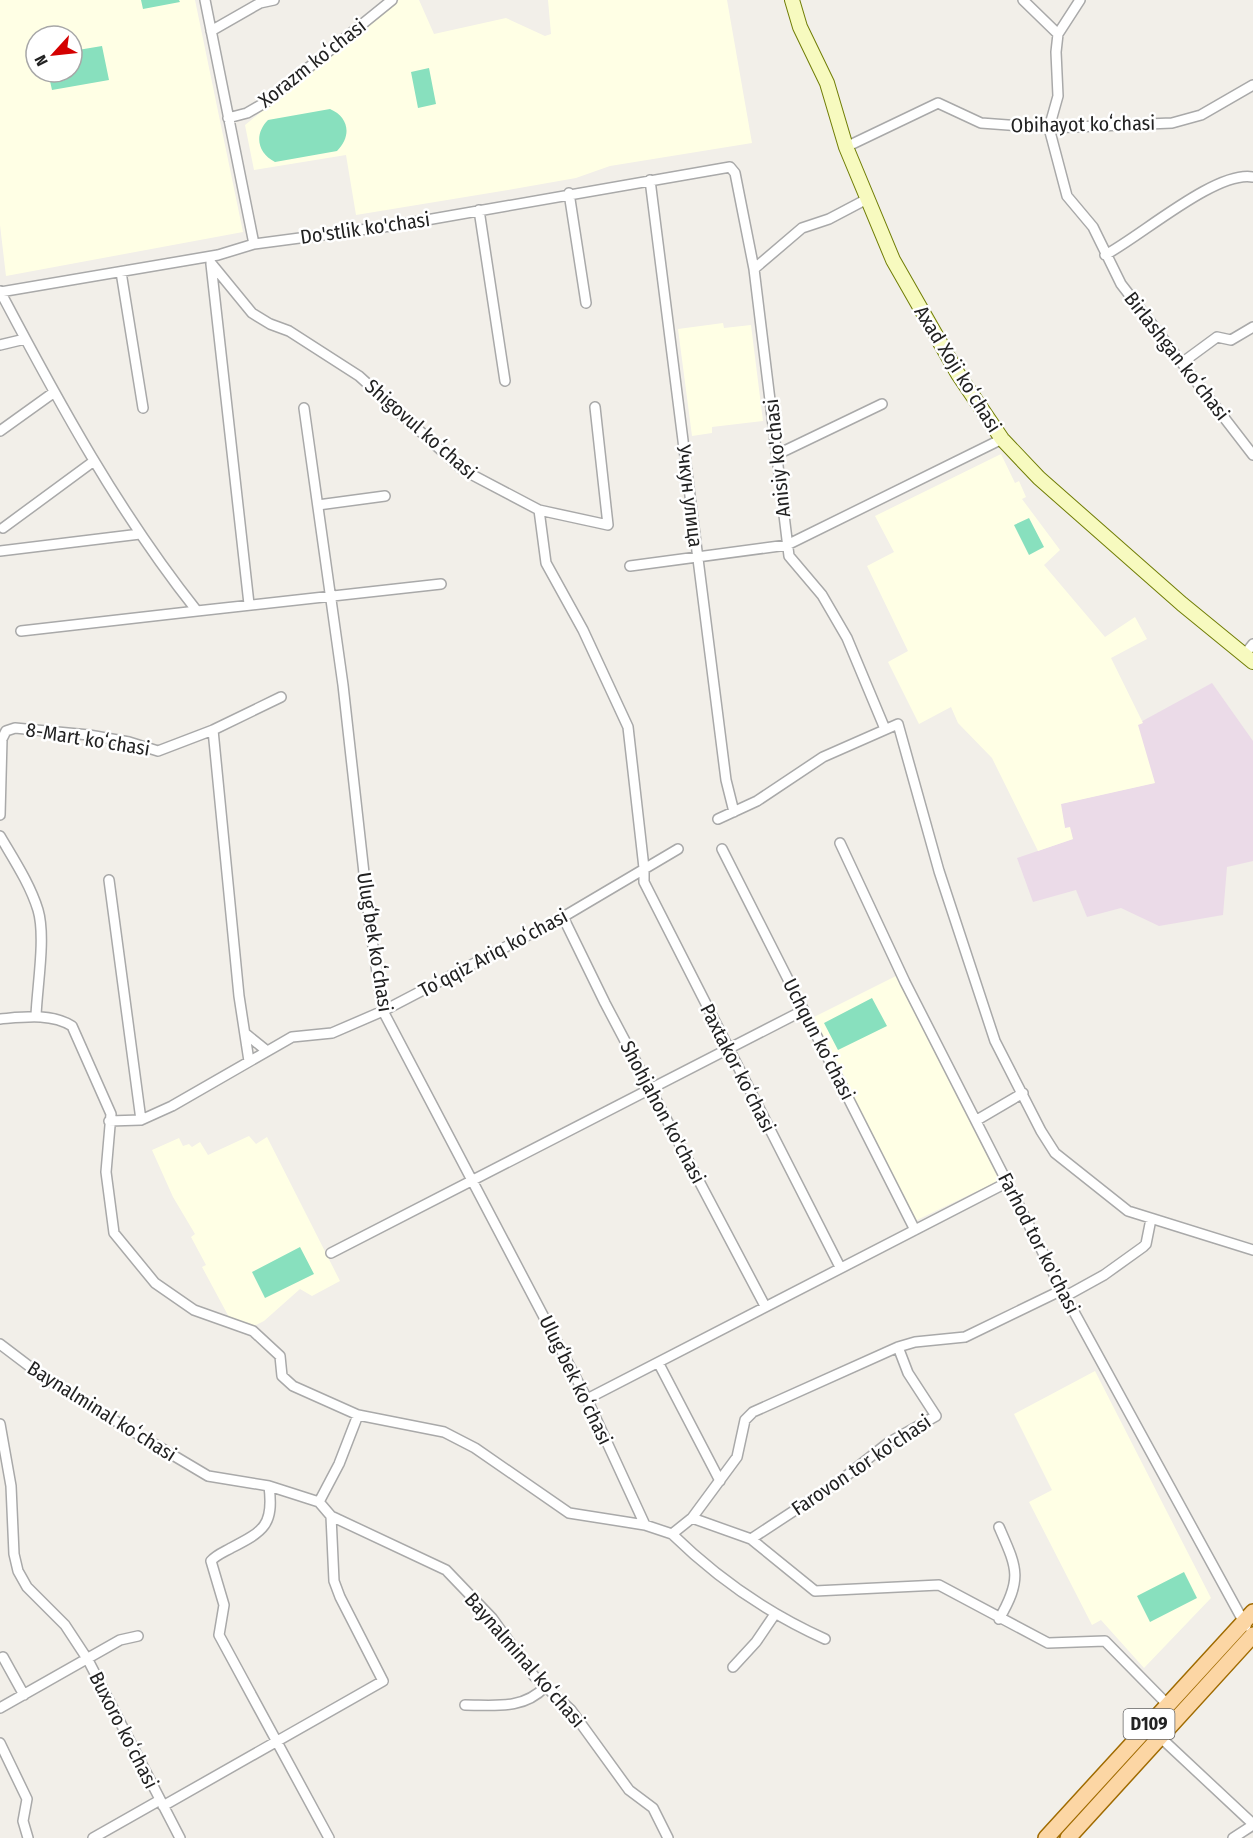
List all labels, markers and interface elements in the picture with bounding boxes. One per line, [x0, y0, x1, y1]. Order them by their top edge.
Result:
street label: Xorazm koʻchasi [253, 14, 371, 112]
north arrow [24, 24, 84, 84]
text: N [30, 52, 52, 69]
street label: Obihayot koʻchasi [1011, 111, 1155, 137]
street label: Do'stlik ko'chasi [299, 207, 431, 249]
street label: Birlashgan koʻchasi [1119, 287, 1235, 425]
street label: Axad Xoji koʻchasi [909, 301, 1007, 437]
street label: Shigovul koʻchasi [360, 374, 482, 484]
street label: Anisiy ko'chasi [759, 398, 795, 518]
street label: Учкун улица [672, 443, 708, 549]
street label: 8-Mart koʻchasi [24, 717, 152, 761]
street label: Ulugʻbek koʻchasi [352, 871, 398, 1013]
street label: Toʻqqiz Ariq koʻchasi [414, 904, 572, 1002]
street label: Uchqun koʻchasi [778, 974, 860, 1104]
street label: Paxtakor koʻchasi [695, 1000, 781, 1136]
street label: Shohjahon ko'chasi [615, 1036, 711, 1188]
street label: Farhod tor ko'chasi [993, 1169, 1085, 1317]
street label: Ulugʻbek koʻchasi [534, 1311, 618, 1449]
street label: Baynalminal koʻchasi [23, 1356, 181, 1466]
street label: Farovon tor ko'chasi [787, 1410, 935, 1520]
street label: Baynalminal koʻchasi [460, 1588, 590, 1732]
street label: Buxoro koʻchasi [84, 1668, 164, 1792]
road number: D109 [1124, 1709, 1174, 1739]

